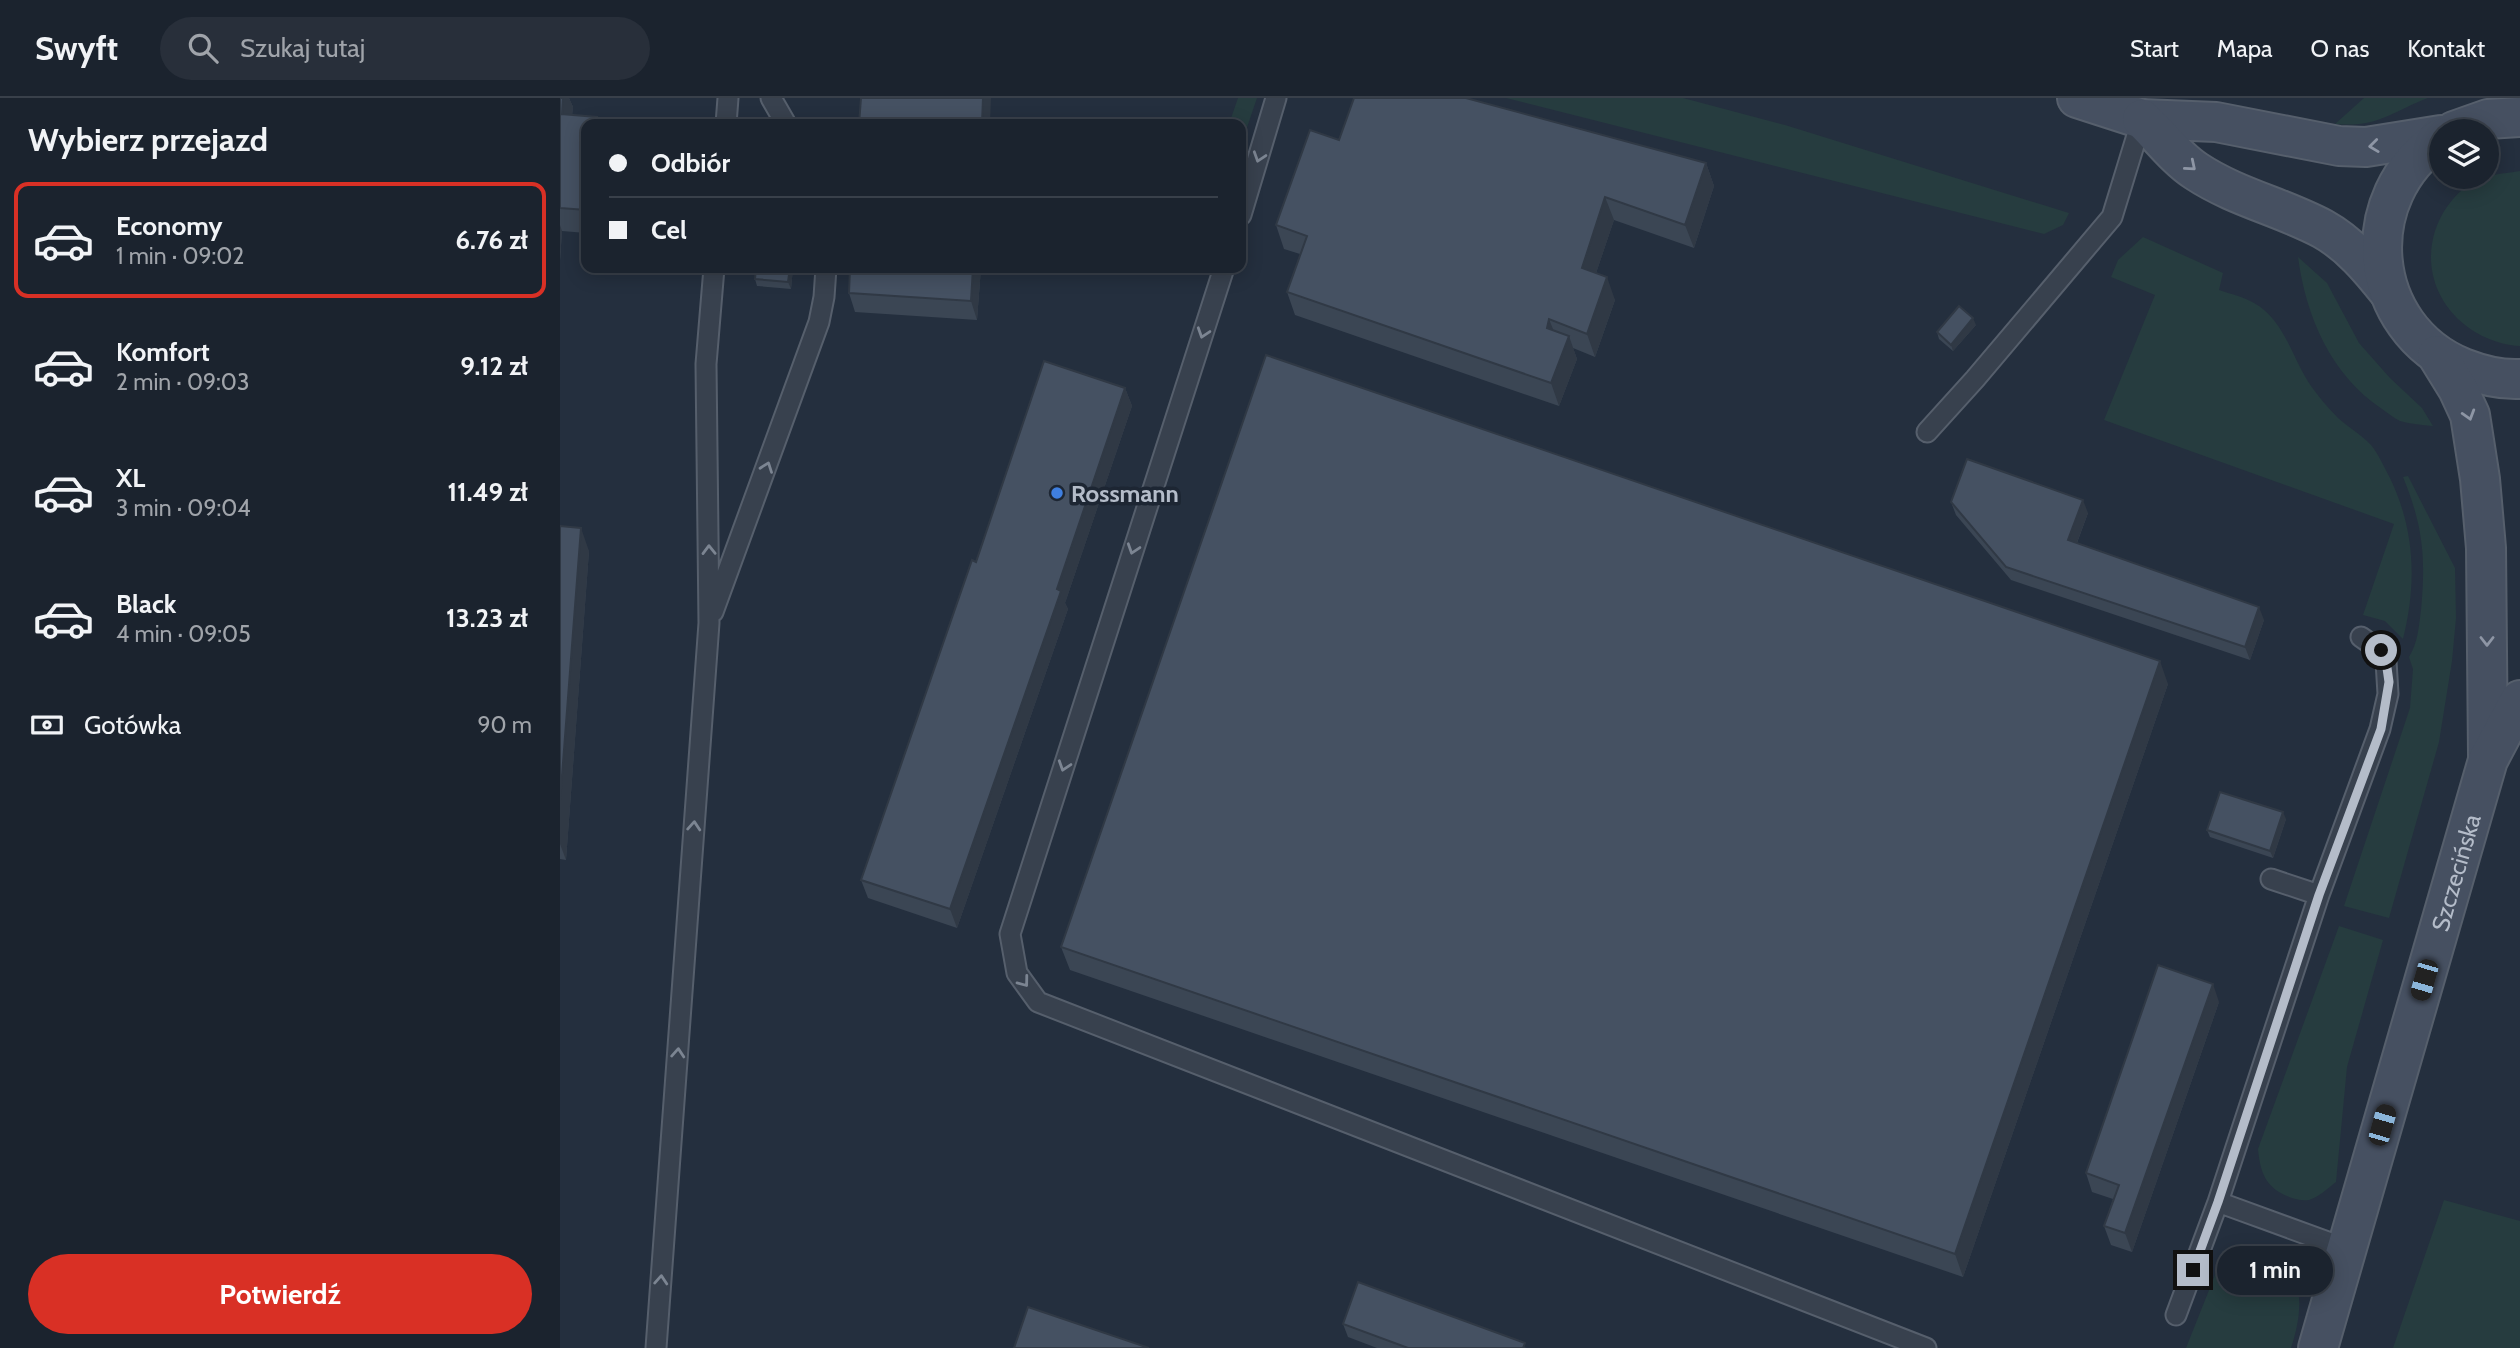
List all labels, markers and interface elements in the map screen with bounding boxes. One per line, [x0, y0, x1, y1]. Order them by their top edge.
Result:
search box [160, 17, 650, 80]
text: Swyft [35, 28, 118, 68]
icon: search [184, 29, 222, 67]
text: Szukaj tutaj [240, 32, 365, 64]
text: Start [2130, 34, 2179, 63]
text: Mapa [2217, 34, 2273, 63]
text: O nas [2311, 34, 2369, 63]
text: Kontakt [2407, 34, 2485, 63]
map controls [2429, 119, 2499, 189]
button: layers [2429, 119, 2499, 189]
text: Wybierz przejazd [28, 120, 268, 159]
one-way arrow [2368, 138, 2379, 153]
text: Odbiór [651, 147, 730, 179]
one-way arrow [1253, 151, 1268, 163]
one-way arrow [2183, 157, 2195, 170]
icon: car [32, 209, 95, 272]
text: Economy [116, 210, 222, 242]
text: Cel [651, 214, 687, 246]
text: 6.76 zł [456, 224, 528, 256]
text: 1 min · 09:02 [116, 242, 244, 270]
one-way arrow [1197, 326, 1211, 338]
icon: car [32, 335, 95, 398]
text: Komfort [116, 336, 210, 368]
text: 9.12 zł [460, 350, 528, 382]
text: 2 min · 09:03 [116, 368, 249, 396]
one-way arrow [2461, 409, 2476, 421]
icon: car [32, 461, 95, 524]
one-way arrow [758, 461, 772, 473]
text: XL [116, 462, 145, 494]
text: 11.49 zł [447, 476, 528, 508]
place label: Rossmann [1071, 479, 1179, 508]
marker: Rossmann [1049, 485, 1065, 501]
text: 3 min · 09:04 [116, 494, 251, 522]
one-way arrow [1127, 543, 1142, 555]
one-way arrow [701, 544, 716, 555]
icon: car [32, 587, 95, 650]
text: Black [116, 588, 176, 620]
text: 13.23 zł [446, 602, 528, 634]
text: 4 min · 09:05 [116, 620, 251, 648]
route start [2365, 634, 2397, 666]
one-way arrow [2479, 637, 2495, 647]
icon: cash [28, 706, 66, 744]
text: Gotówka [84, 709, 181, 741]
text: 90 m [478, 711, 532, 739]
one-way arrow [1058, 759, 1072, 772]
street label: Szczecińska [2425, 810, 2486, 934]
one-way arrow [686, 820, 701, 831]
car [2409, 957, 2440, 1003]
one-way arrow [1015, 974, 1028, 987]
one-way arrow [670, 1047, 685, 1058]
car [2367, 1102, 2398, 1148]
callout: 1 min [2218, 1246, 2333, 1294]
button: Potwierdź [28, 1254, 532, 1334]
route end [2177, 1254, 2209, 1286]
text: 1 min [2249, 1256, 2301, 1284]
one-way arrow [653, 1274, 668, 1285]

